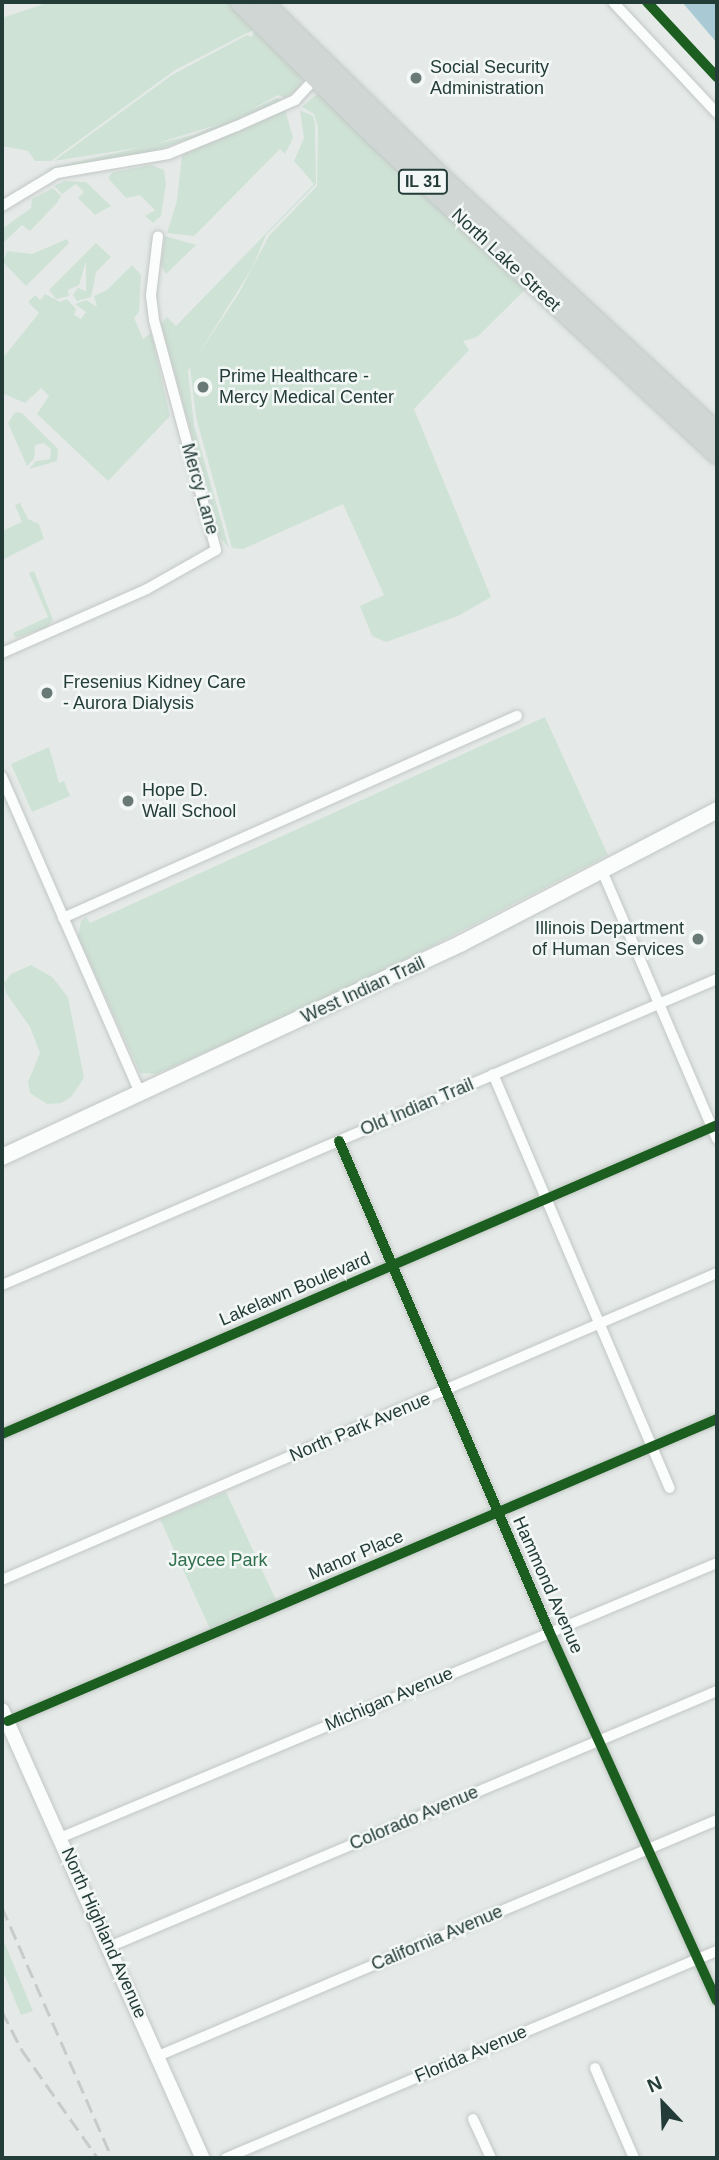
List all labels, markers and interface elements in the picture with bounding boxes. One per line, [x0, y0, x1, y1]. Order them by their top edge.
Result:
place label: Social Security Administration [430, 57, 549, 100]
marker: Social Security Administration [408, 70, 424, 86]
road number: IL 31 [397, 170, 449, 194]
street label: North Lake Street [447, 204, 565, 316]
place label: Prime Healthcare - Mercy Medical Center [219, 366, 394, 408]
marker: Prime Healthcare - Mercy Medical Center [193, 377, 213, 397]
street label: Mercy Lane [177, 441, 223, 537]
place label: Fresenius Kidney Care - Aurora Dialysis [63, 672, 246, 714]
marker: Fresenius Kidney Care - Aurora Dialysis [37, 683, 57, 703]
place label: Hope D. Wall School [142, 780, 236, 822]
marker: Hope D. Wall School [120, 793, 136, 809]
place label: Illinois Department of Human Services [532, 918, 684, 960]
marker: Illinois Department of Human Services [690, 931, 706, 947]
street label: West Indian Trail [298, 952, 428, 1028]
street label: Old Indian Trail [357, 1073, 477, 1141]
street label: Lakelawn Boulevard [216, 1247, 374, 1331]
street label: North Park Avenue [286, 1387, 434, 1467]
street label: Hammond Avenue [508, 1513, 588, 1657]
street label: Manor Place [305, 1525, 407, 1585]
park label: Jaycee Park [168, 1549, 268, 1571]
street label: Michigan Avenue [321, 1662, 457, 1736]
street label: Colorado Avenue [346, 1781, 482, 1855]
street label: North Highland Avenue [56, 1844, 152, 2022]
street label: California Avenue [368, 1900, 506, 1976]
street label: Florida Avenue [411, 2020, 531, 2088]
north arrow [628, 2069, 698, 2139]
text: N [644, 2072, 665, 2097]

